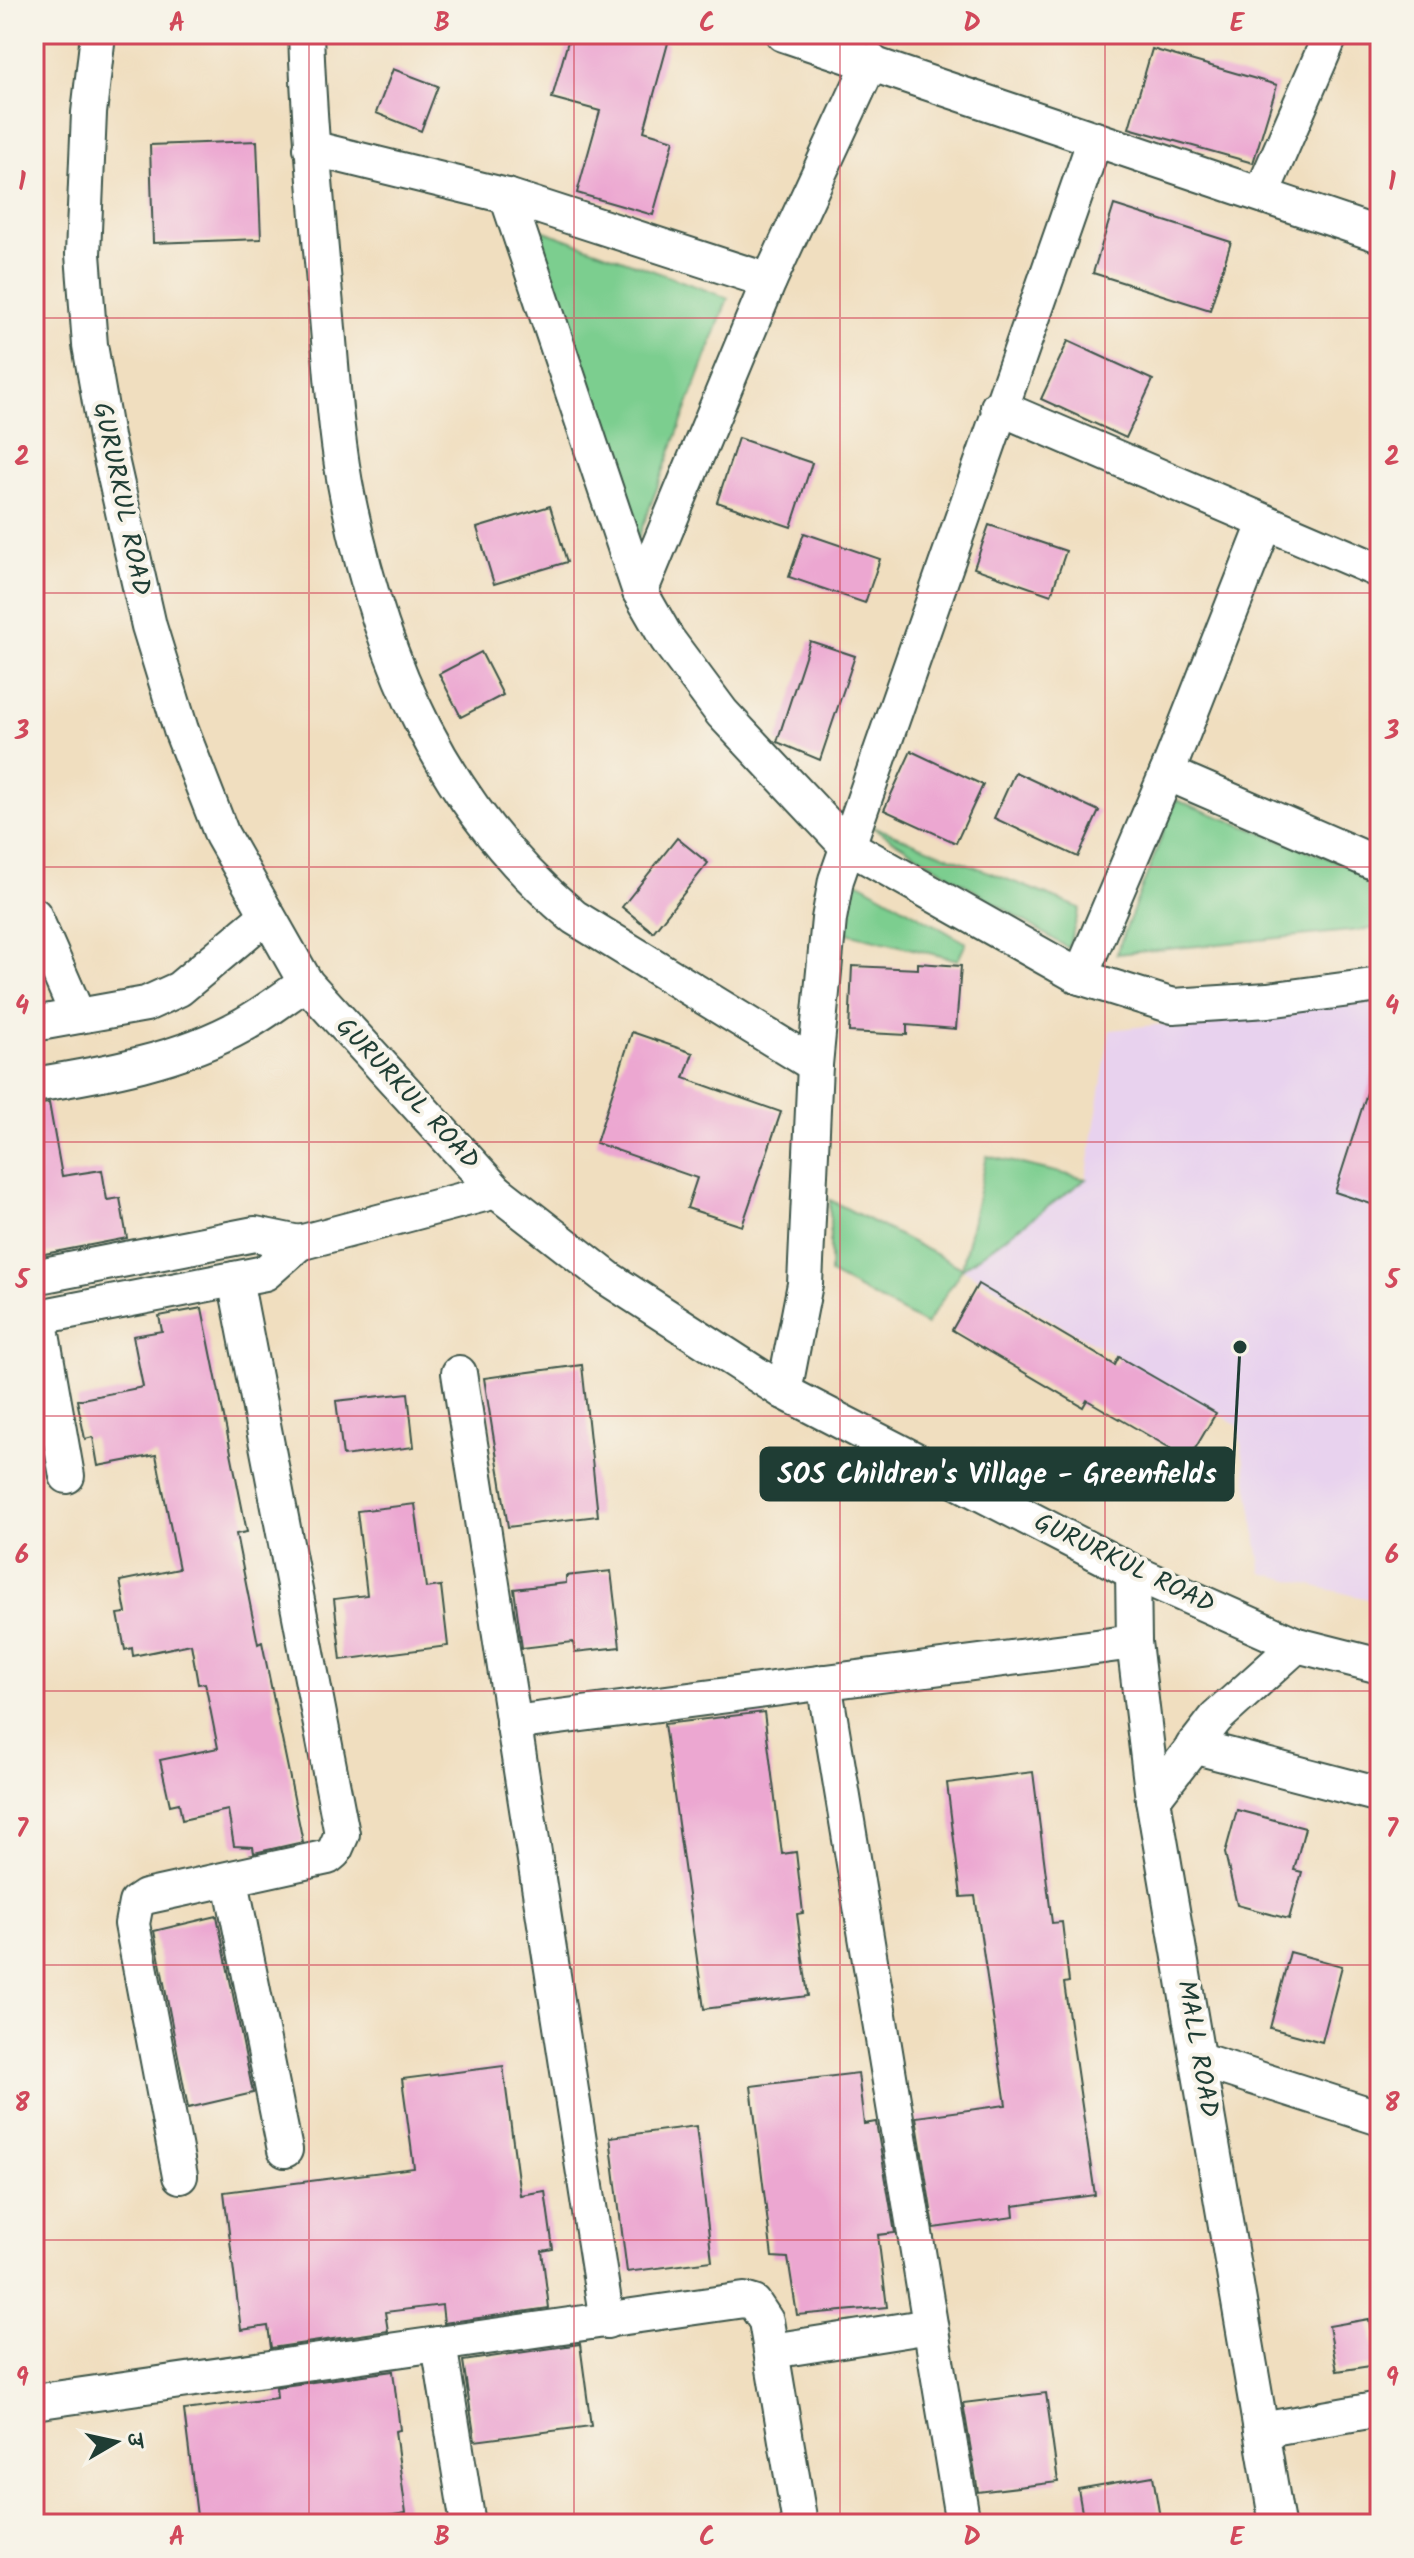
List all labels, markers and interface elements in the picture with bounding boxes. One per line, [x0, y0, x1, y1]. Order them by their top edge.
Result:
text: A [169, 3, 185, 45]
text: B [434, 3, 450, 45]
text: C [699, 3, 715, 45]
text: D [963, 3, 981, 45]
text: E [1230, 3, 1246, 45]
text: 1 [18, 162, 26, 204]
text: 1 [1388, 162, 1396, 204]
street label: GURURKUL ROAD [80, 398, 162, 600]
text: 2 [14, 437, 30, 479]
text: 2 [1384, 437, 1400, 479]
text: 3 [14, 711, 29, 753]
text: 3 [1384, 711, 1399, 753]
text: 4 [15, 986, 29, 1028]
text: 4 [1385, 986, 1399, 1028]
street label: GURURKUL ROAD [325, 1008, 489, 1180]
text: 5 [14, 1260, 30, 1302]
text: 5 [1384, 1260, 1400, 1302]
callout: SOS Children's Village - Greenfields [761, 1448, 1233, 1500]
text: SOS Children's Village - Greenfields [777, 1453, 1217, 1498]
street label: GURURKUL ROAD [1026, 1502, 1222, 1626]
text: 6 [15, 1535, 29, 1577]
text: 6 [1385, 1535, 1399, 1577]
text: 7 [16, 1809, 29, 1851]
text: 7 [1386, 1809, 1399, 1851]
street label: MALL ROAD [1164, 1977, 1230, 2121]
text: 8 [14, 2083, 30, 2125]
text: 8 [1384, 2083, 1400, 2125]
text: 9 [15, 2358, 29, 2400]
text: 9 [1385, 2358, 1399, 2400]
north arrow [76, 2402, 156, 2482]
text: उ [115, 2430, 152, 2453]
text: A [169, 2517, 185, 2558]
text: B [434, 2517, 450, 2558]
text: C [699, 2517, 715, 2558]
text: D [963, 2517, 981, 2558]
text: E [1230, 2517, 1246, 2558]

